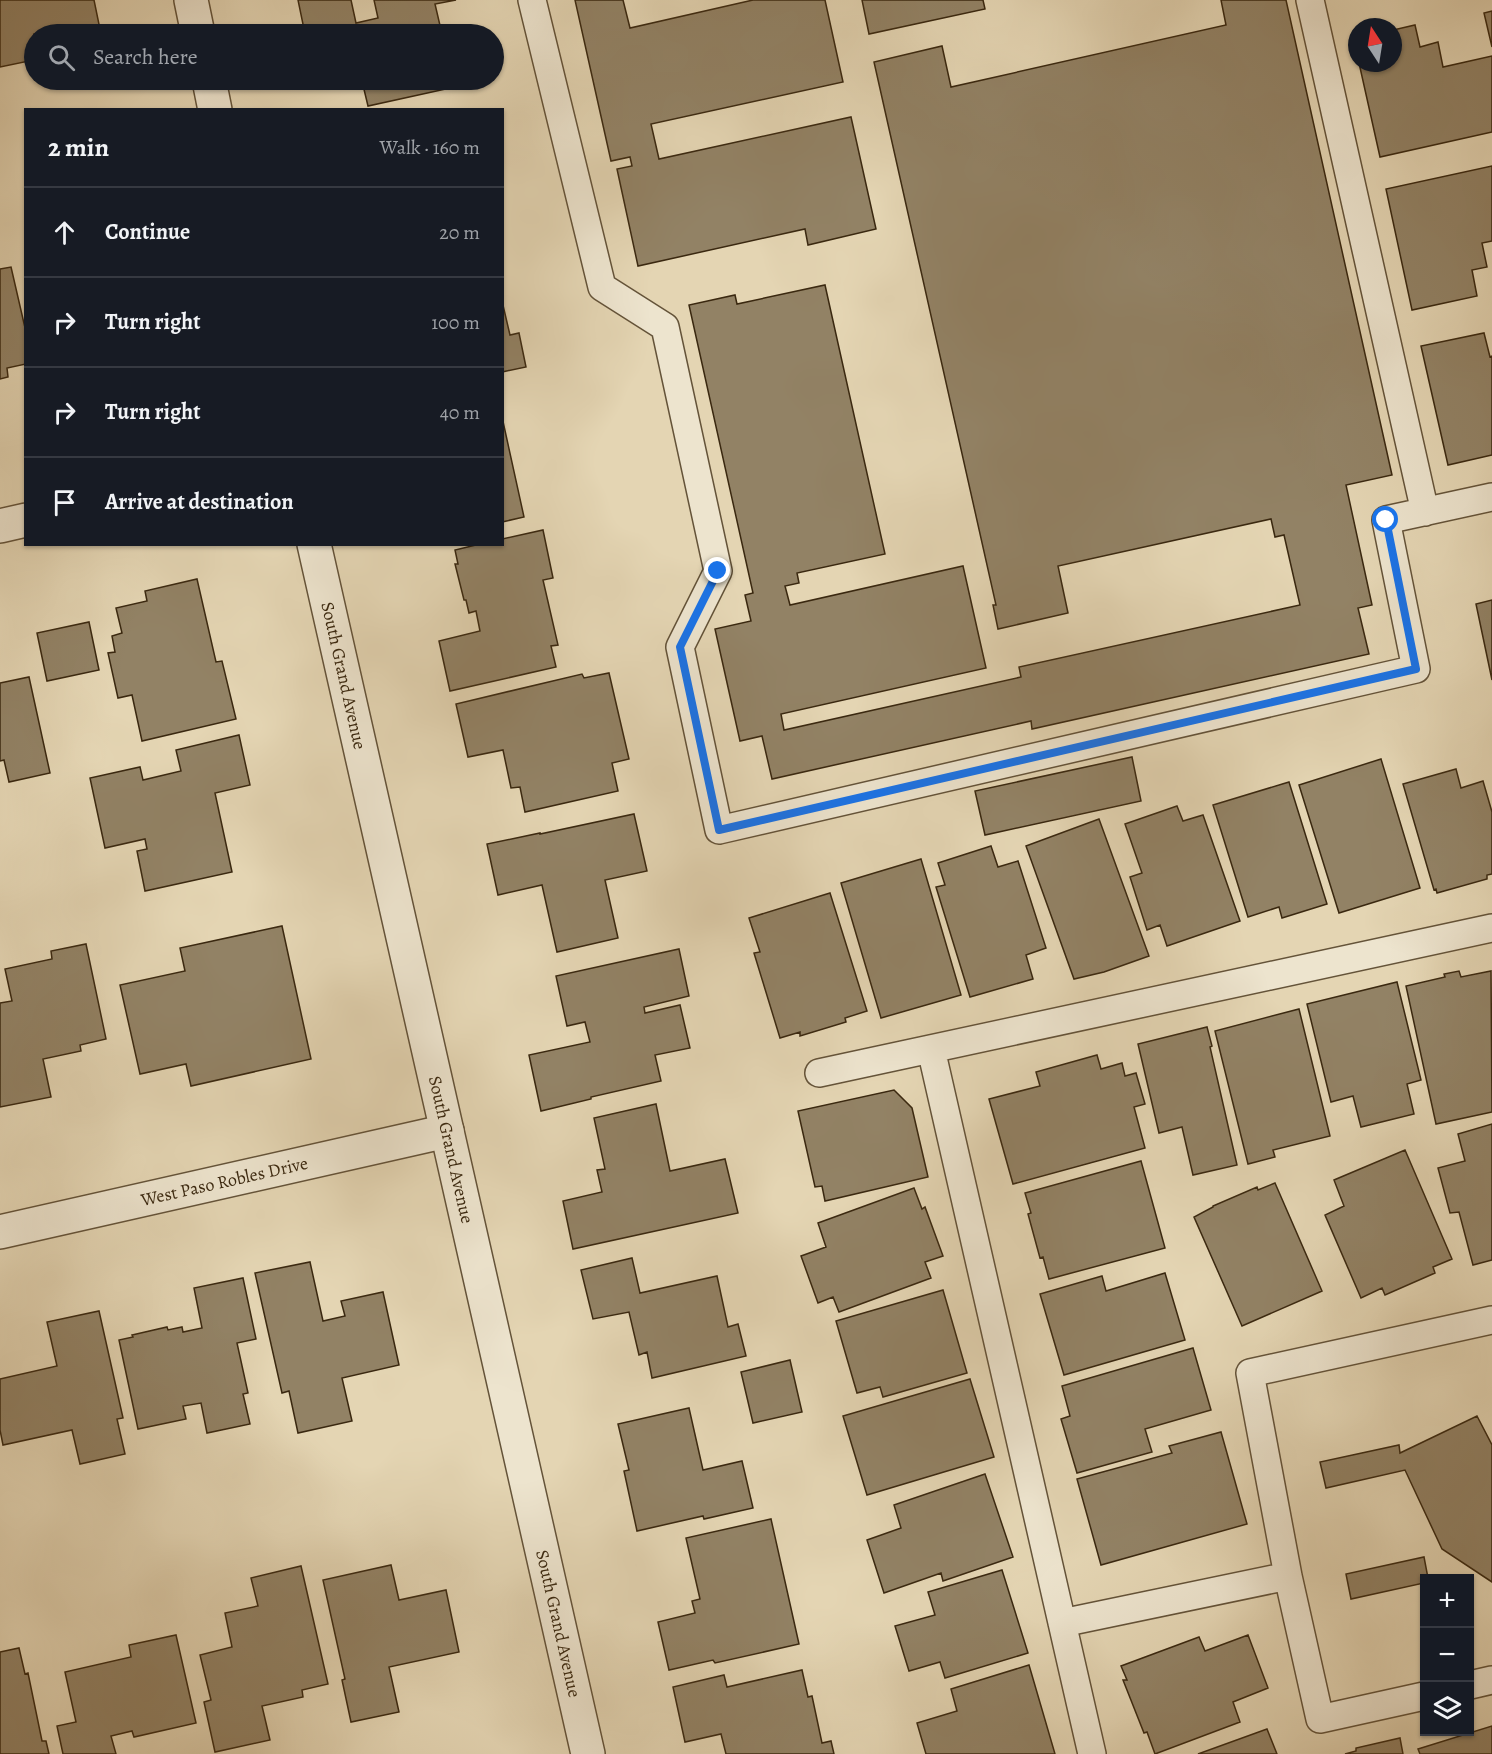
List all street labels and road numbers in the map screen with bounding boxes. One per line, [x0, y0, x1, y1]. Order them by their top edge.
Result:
street label: South Grand Avenue [315, 600, 372, 752]
street label: South Grand Avenue [423, 1074, 479, 1226]
street label: West Paso Robles Drive [138, 1151, 310, 1212]
street label: South Grand Avenue [530, 1548, 587, 1700]

